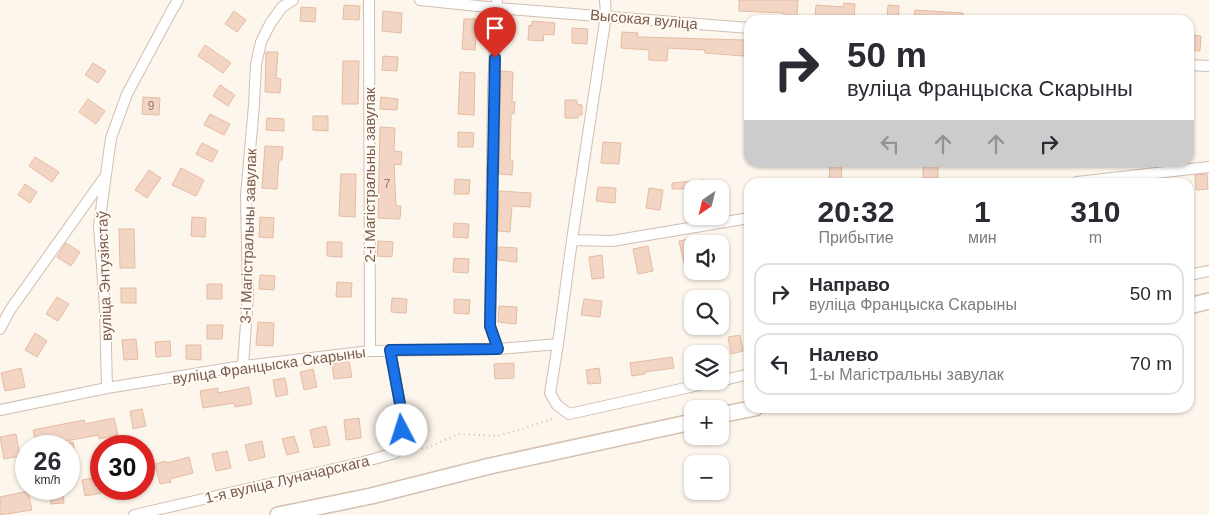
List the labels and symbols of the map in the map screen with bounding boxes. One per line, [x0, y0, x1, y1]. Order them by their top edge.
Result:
street label: Высокая вуліца [589, 6, 699, 32]
pin [474, 7, 516, 58]
street label: 2-і Магістральны завулак [361, 87, 378, 263]
house number: 9 [148, 99, 155, 113]
street label: 3-і Магістральны завулак [236, 148, 260, 324]
house number: 7 [384, 177, 391, 191]
north arrow [684, 180, 729, 225]
street label: вуліца Энтузіястаў [93, 210, 115, 341]
street label: вуліца Францыска Скарыны [171, 343, 367, 387]
position arrow [375, 403, 427, 455]
speed limit sign: 30 [90, 435, 155, 500]
street label: 1-я вуліца Луначарскага [203, 452, 371, 506]

